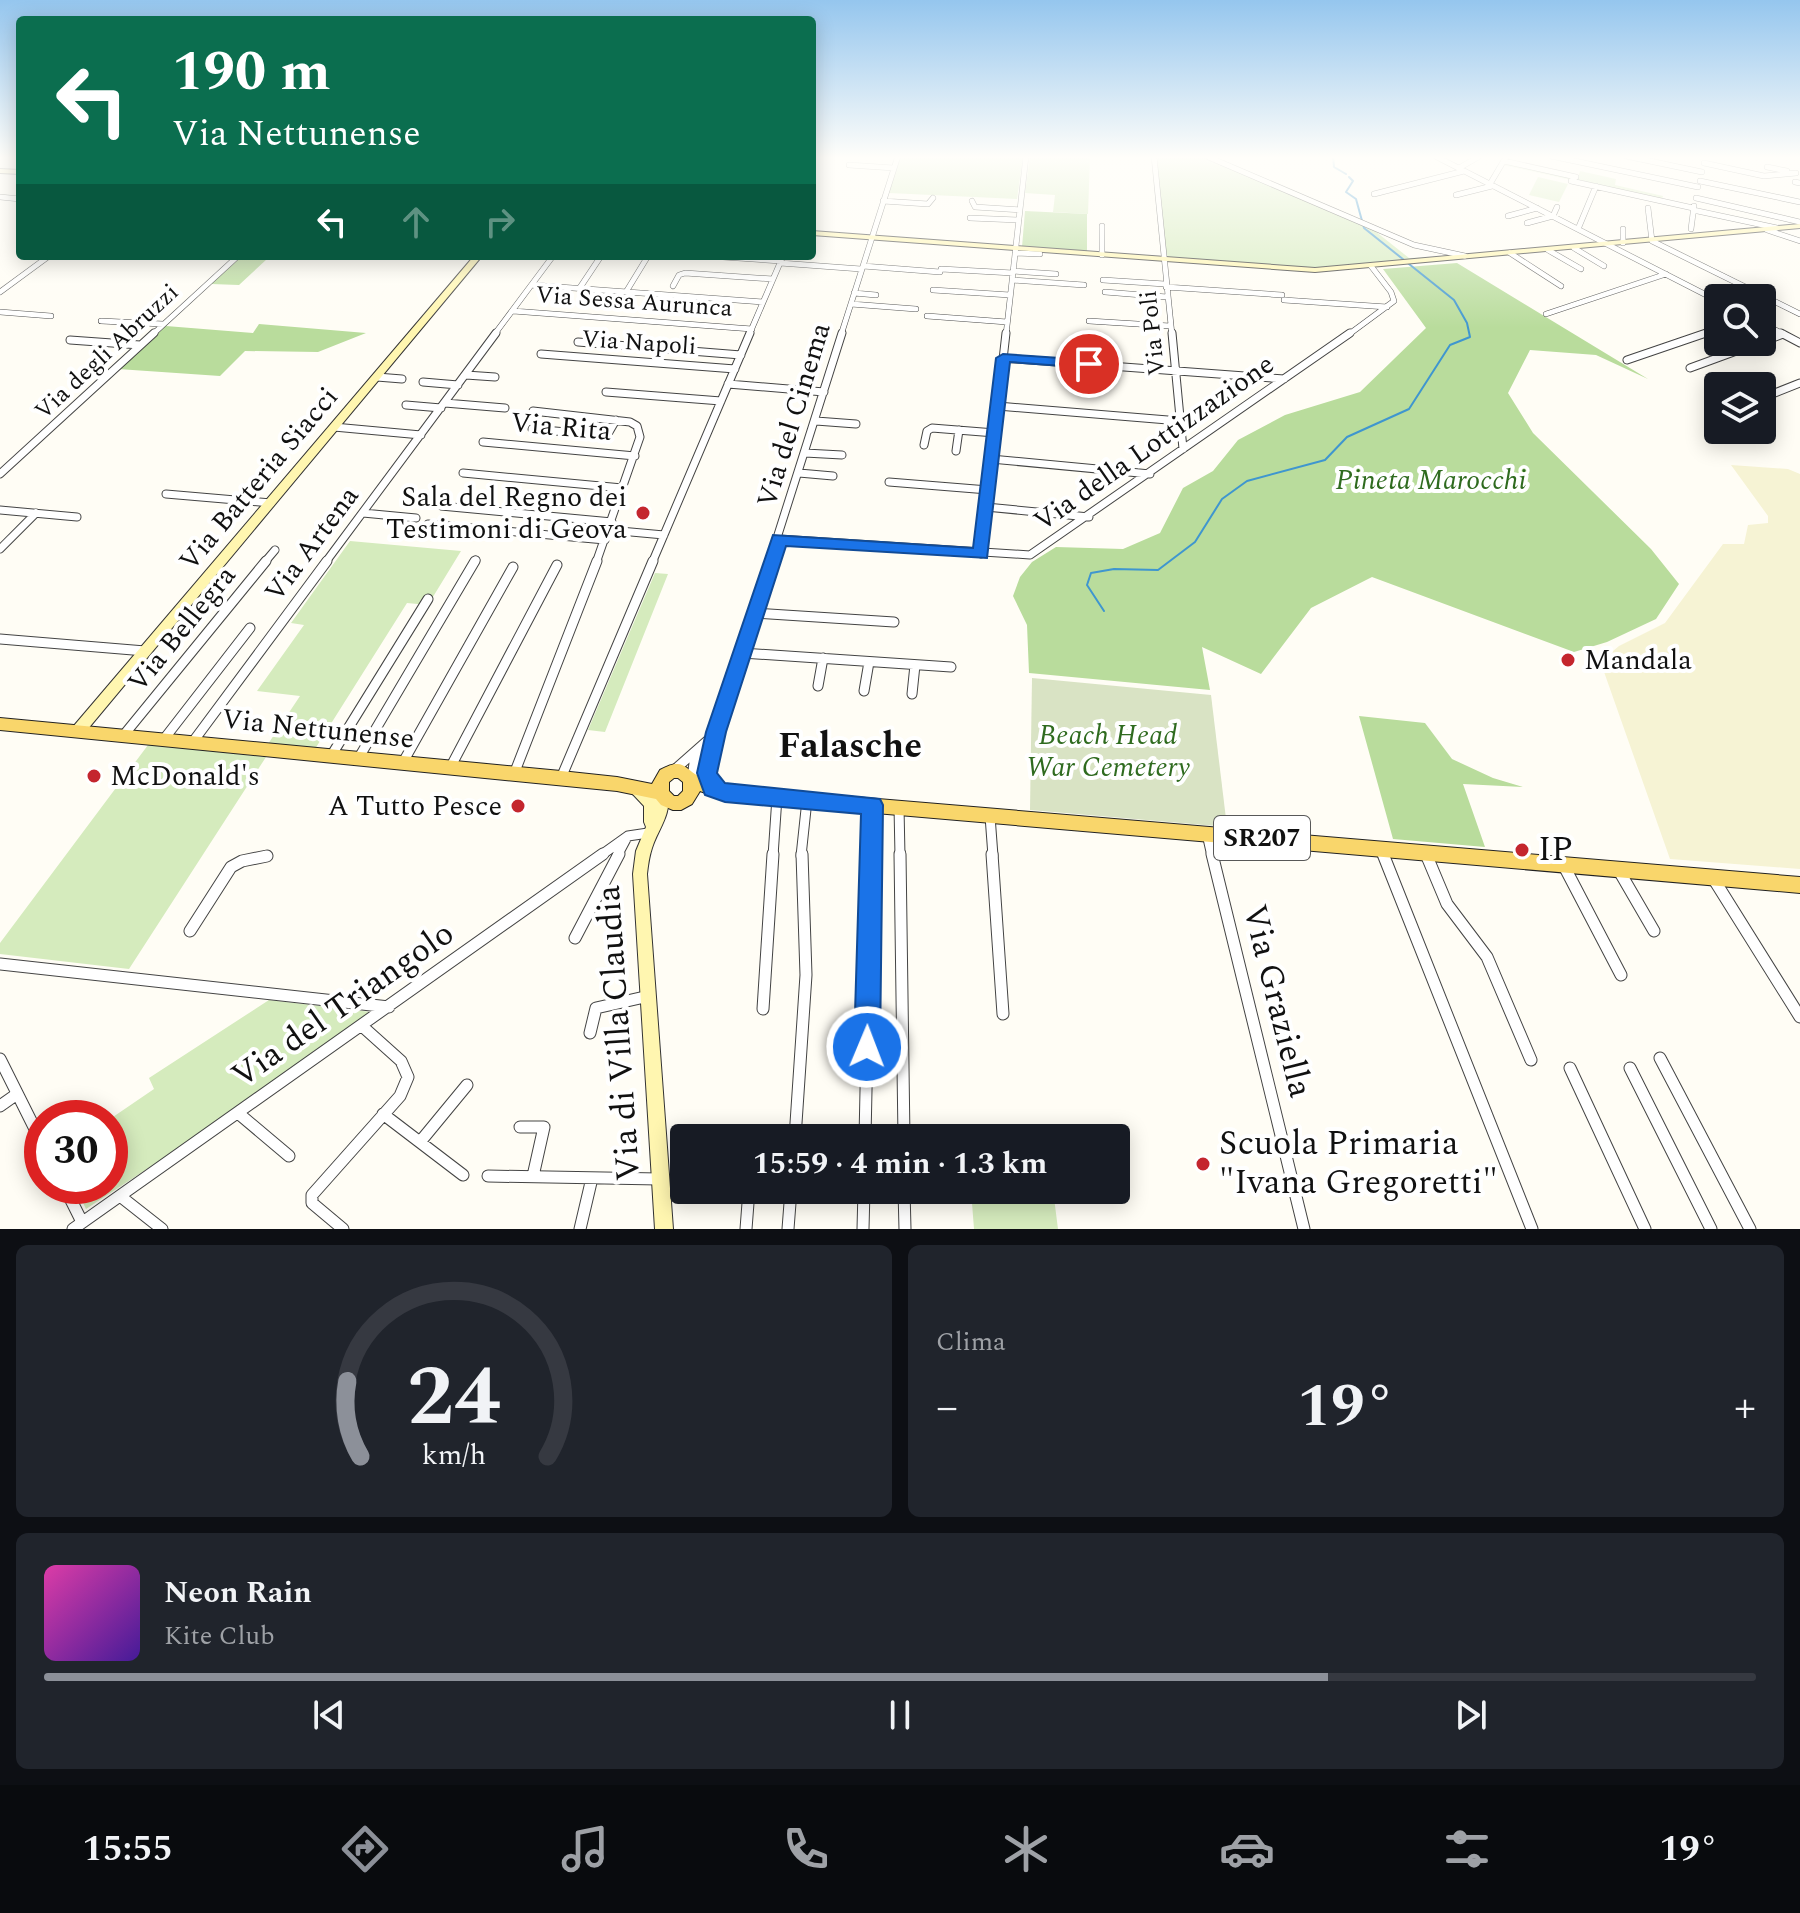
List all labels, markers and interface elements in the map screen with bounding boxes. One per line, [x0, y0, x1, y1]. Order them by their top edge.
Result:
text: 190 m [172, 30, 331, 115]
icon: left [40, 48, 144, 152]
text: Via Nettunense [172, 107, 421, 162]
icon: left [310, 200, 354, 244]
icon: ahead [394, 200, 438, 244]
icon: right [478, 200, 522, 244]
street label: Via degli Abruzzi [27, 275, 187, 429]
street label: Via Sessa Aurunca [534, 277, 734, 327]
map controls [1704, 284, 1776, 444]
button: search [1704, 284, 1776, 356]
street label: Via Poli [1131, 289, 1175, 377]
street label: Via del Cinema [745, 317, 843, 513]
street label: Via Napoli [580, 321, 698, 365]
pin [1055, 330, 1123, 398]
icon: arrive [1067, 342, 1111, 386]
street label: Via della Lottizzazione [1025, 343, 1283, 543]
button: layers [1704, 372, 1776, 444]
street label: Via Batteria Siacci [169, 377, 349, 581]
street label: Via Rita [509, 401, 614, 453]
park label: Pineta Marocchi [1335, 459, 1527, 502]
place label: Sala del Regno dei Testimoni di Geova [386, 476, 627, 551]
street label: Via Artena [254, 477, 370, 611]
marker: Sala del Regno dei Testimoni di Geova [634, 504, 652, 522]
street label: Via Bellegra [117, 556, 247, 702]
place label: Mandala [1584, 639, 1692, 682]
marker: Mandala [1559, 651, 1577, 669]
street label: Via Nettunense [220, 698, 416, 760]
park label: Beach Head War Cemetery [1026, 714, 1190, 789]
district label: Falasche [778, 719, 922, 774]
place label: McDonald's [110, 755, 260, 798]
marker: McDonald's [85, 767, 103, 785]
place label: A Tutto Pesce [328, 785, 502, 828]
marker: A Tutto Pesce [509, 797, 527, 815]
road number: SR207 [1214, 816, 1310, 860]
place label: IP [1538, 824, 1573, 876]
marker: IP [1513, 841, 1531, 859]
street label: Via di Villa Claudia [583, 883, 655, 1183]
street label: Via Graziella [1228, 899, 1326, 1103]
street label: Via del Triangolo [221, 909, 465, 1101]
position arrow [825, 1005, 909, 1089]
speed limit sign: 30 [24, 1100, 128, 1204]
place label: Scuola Primaria "Ivana Gregoretti" [1219, 1118, 1498, 1209]
text: 15:59 · 4 min · 1.3 km [753, 1141, 1047, 1187]
marker: Scuola Primaria "Ivana Gregoretti" [1194, 1155, 1212, 1173]
text: Clima [936, 1322, 1006, 1362]
text: 24 [407, 1335, 501, 1462]
text: 19° [1297, 1361, 1395, 1453]
text: − [936, 1374, 958, 1441]
text: + [1734, 1374, 1756, 1441]
text: km/h [422, 1434, 486, 1477]
text: Neon Rain [164, 1570, 312, 1616]
text: Kite Club [164, 1616, 275, 1656]
icon: previous [307, 1693, 351, 1737]
icon: pause [878, 1693, 922, 1737]
icon: next [1449, 1693, 1493, 1737]
icon: directions [337, 1821, 393, 1877]
icon: music [557, 1821, 613, 1877]
icon: phone [778, 1821, 834, 1877]
icon: climate [998, 1821, 1054, 1877]
icon: car [1219, 1821, 1275, 1877]
icon: filters [1439, 1821, 1495, 1877]
text: 15:55 [82, 1822, 173, 1877]
text: 19° [1659, 1822, 1718, 1877]

